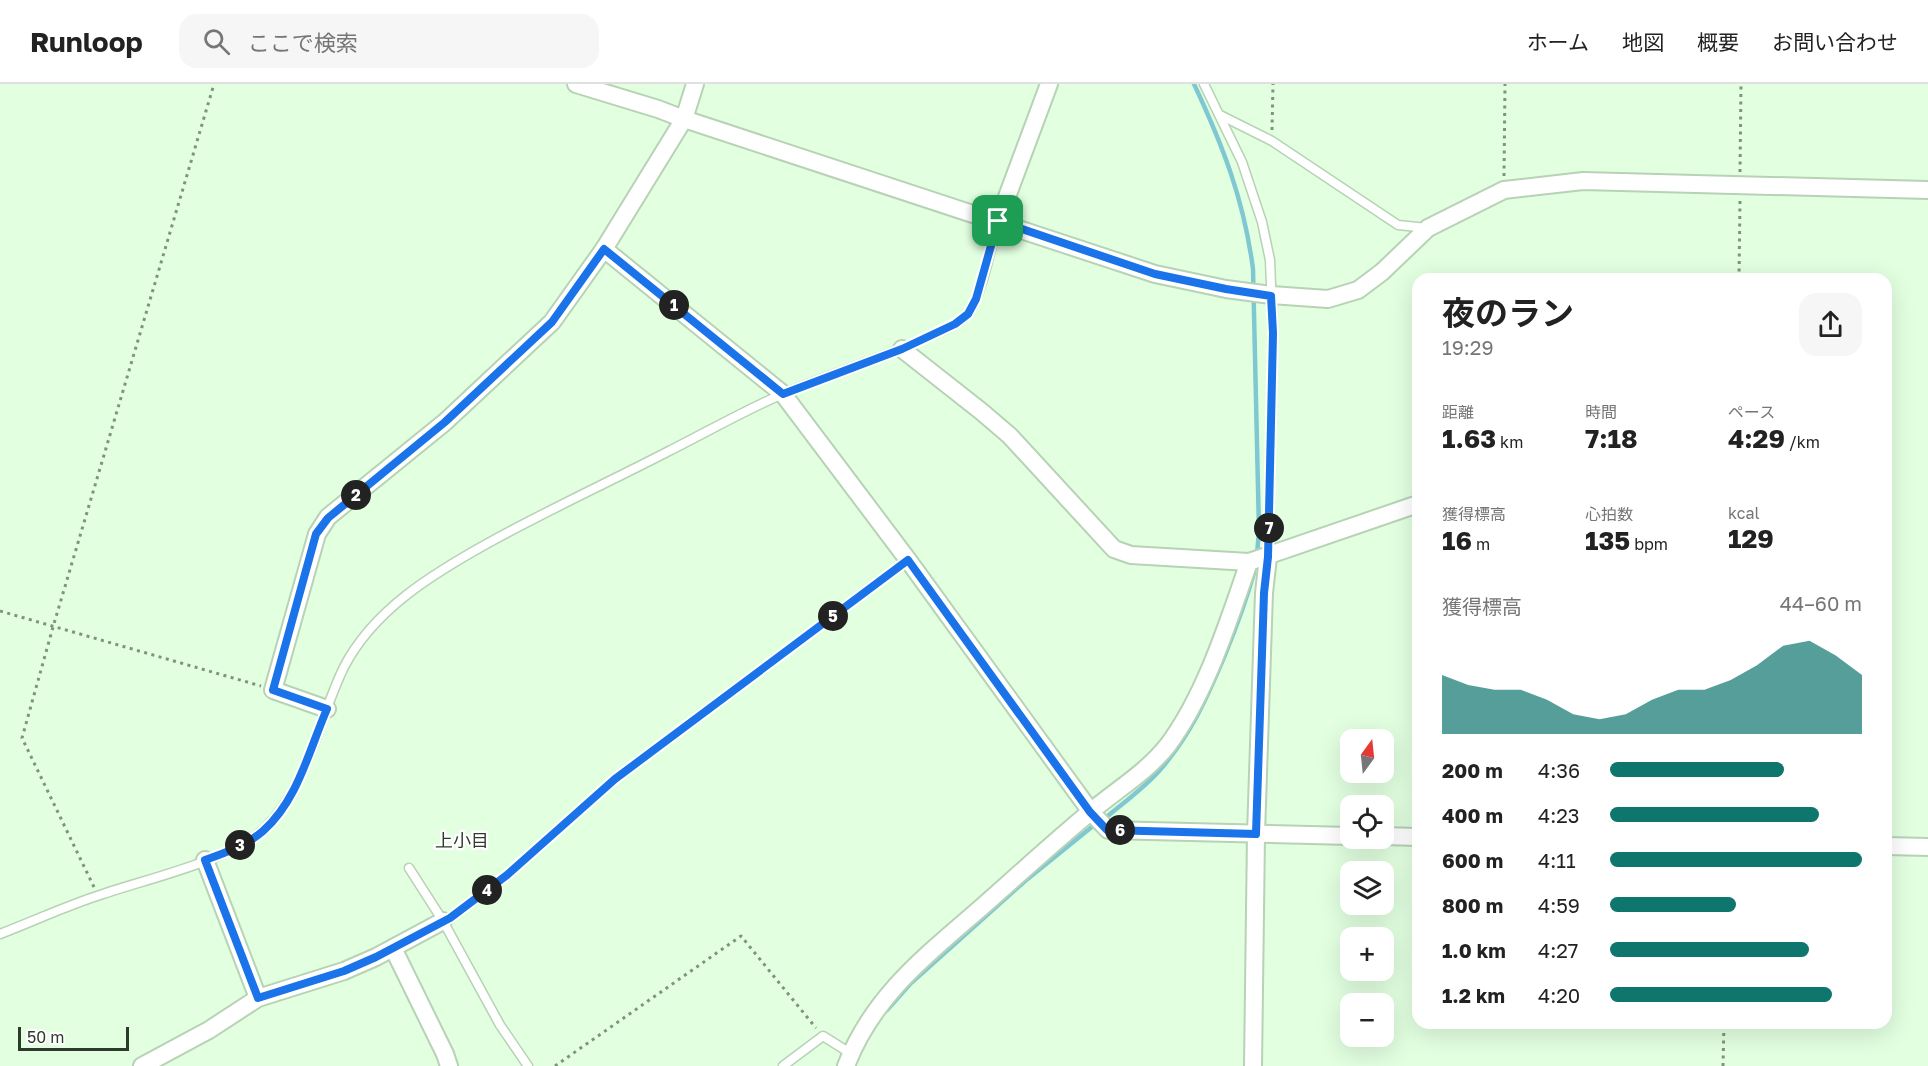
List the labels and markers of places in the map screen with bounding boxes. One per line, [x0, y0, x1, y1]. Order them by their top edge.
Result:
pin [972, 195, 1023, 246]
pin: 1 [659, 290, 689, 320]
pin: 2 [341, 480, 371, 510]
pin: 7 [1254, 513, 1284, 543]
pin: 5 [818, 601, 848, 631]
pin: 6 [1105, 815, 1135, 845]
pin: 3 [225, 830, 255, 860]
pin: 4 [472, 875, 502, 905]

